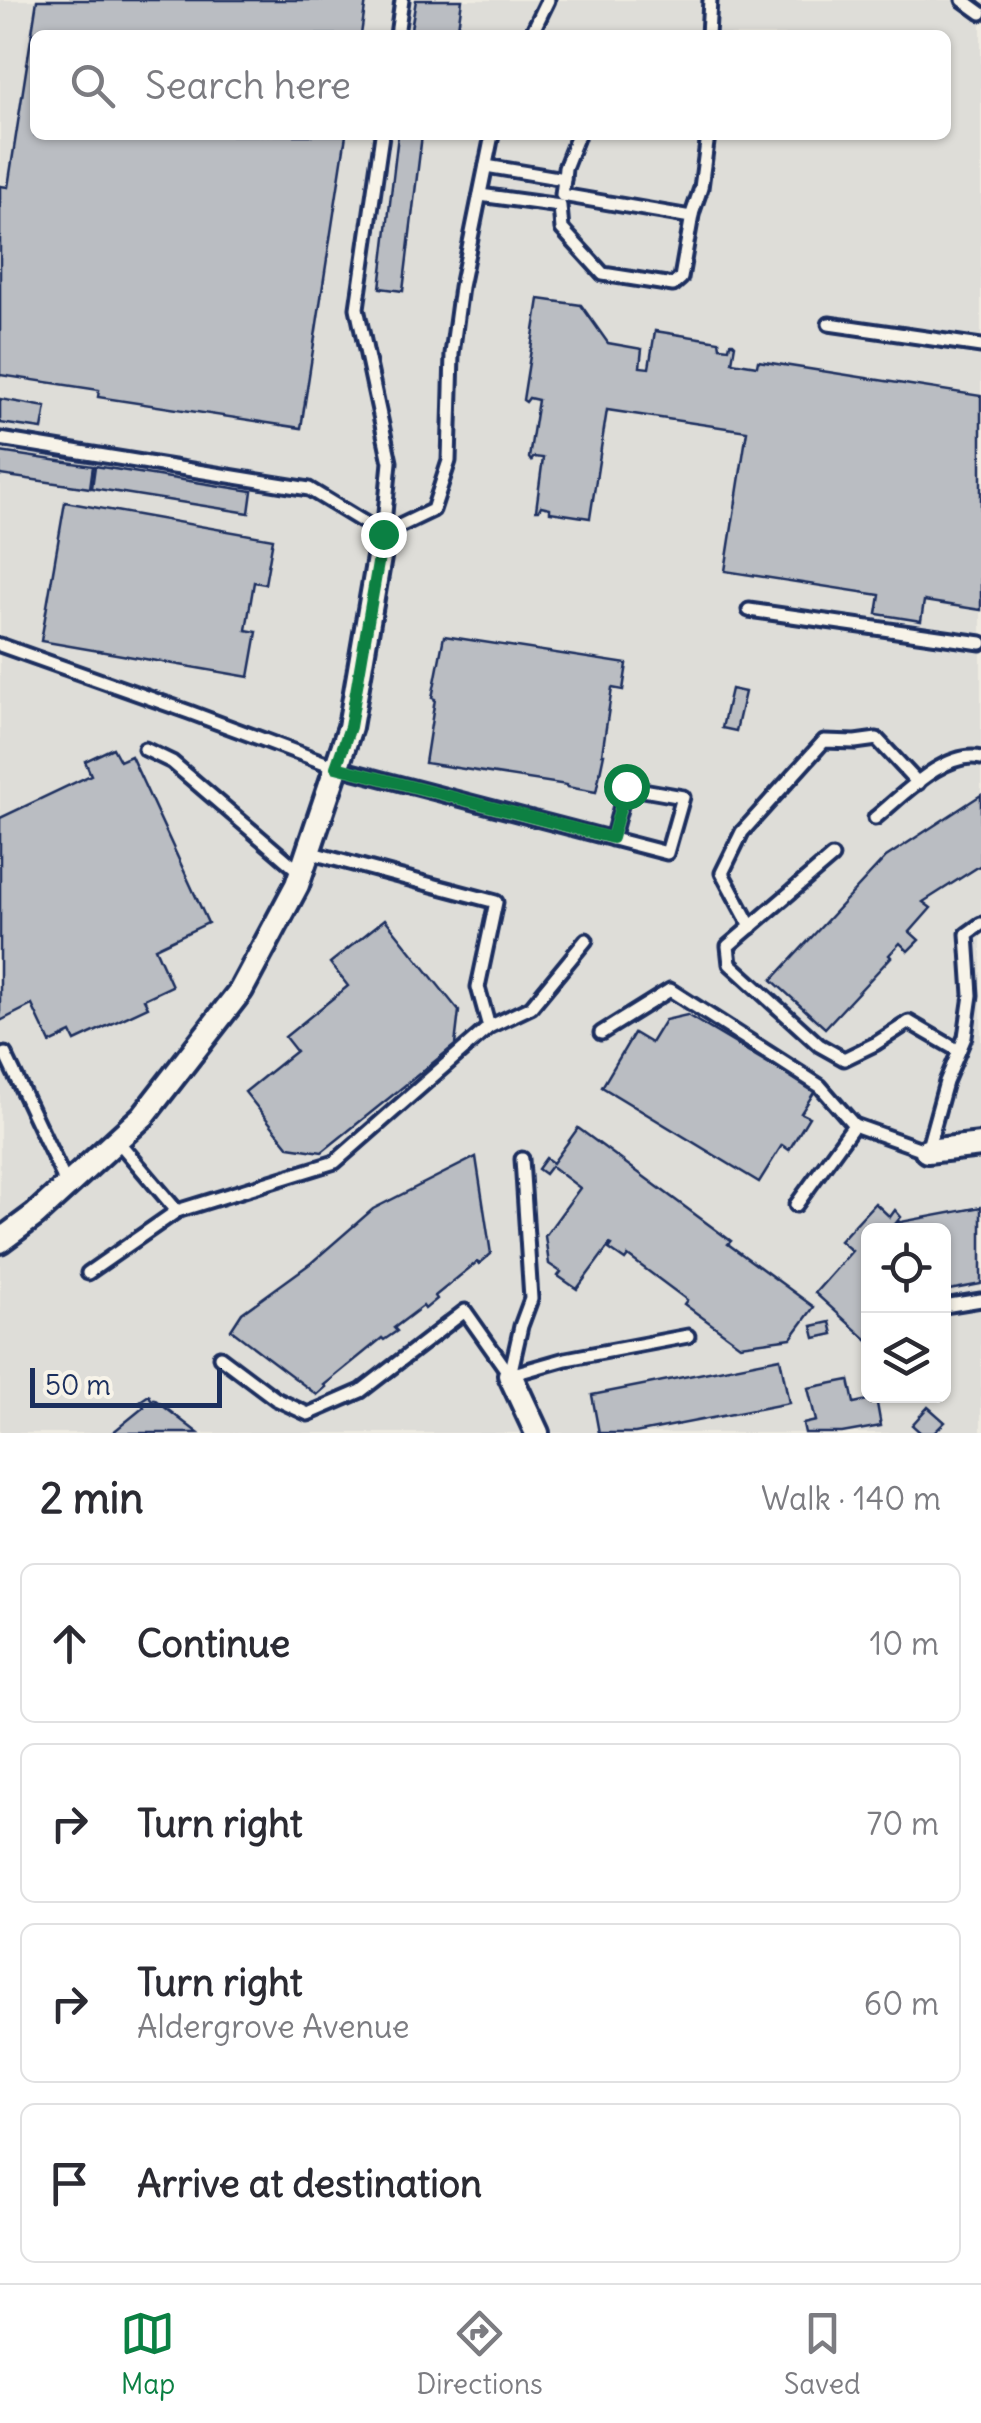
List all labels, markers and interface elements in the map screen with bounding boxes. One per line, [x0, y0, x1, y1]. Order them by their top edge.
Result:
search box [30, 30, 951, 140]
icon: search [65, 58, 120, 113]
text: Search here [145, 62, 351, 109]
route end [361, 512, 407, 558]
route start [604, 764, 650, 810]
map controls [861, 1223, 951, 1403]
button: locate [861, 1223, 951, 1313]
button: layers [861, 1313, 951, 1403]
scale bar [30, 1363, 222, 1408]
text: 50 m [45, 1367, 111, 1403]
text: 2 min [40, 1472, 144, 1524]
text: Walk · 140 m [761, 1478, 941, 1519]
icon: ahead [42, 1616, 97, 1671]
text: Continue [137, 1620, 290, 1667]
text: 10 m [870, 1623, 939, 1664]
icon: right [42, 1796, 97, 1851]
text: Turn right [137, 1800, 303, 1847]
text: 70 m [867, 1803, 939, 1844]
text: Turn right [137, 1959, 303, 2006]
icon: right [42, 1976, 97, 2031]
text: 60 m [864, 1983, 939, 2024]
text: Aldergrove Avenue [137, 2006, 410, 2047]
icon: arrive [42, 2156, 97, 2211]
text: Arrive at destination [137, 2160, 482, 2207]
tab: Map [120, 2306, 175, 2402]
tab: Directions [416, 2306, 543, 2402]
tab: Saved [784, 2306, 861, 2402]

